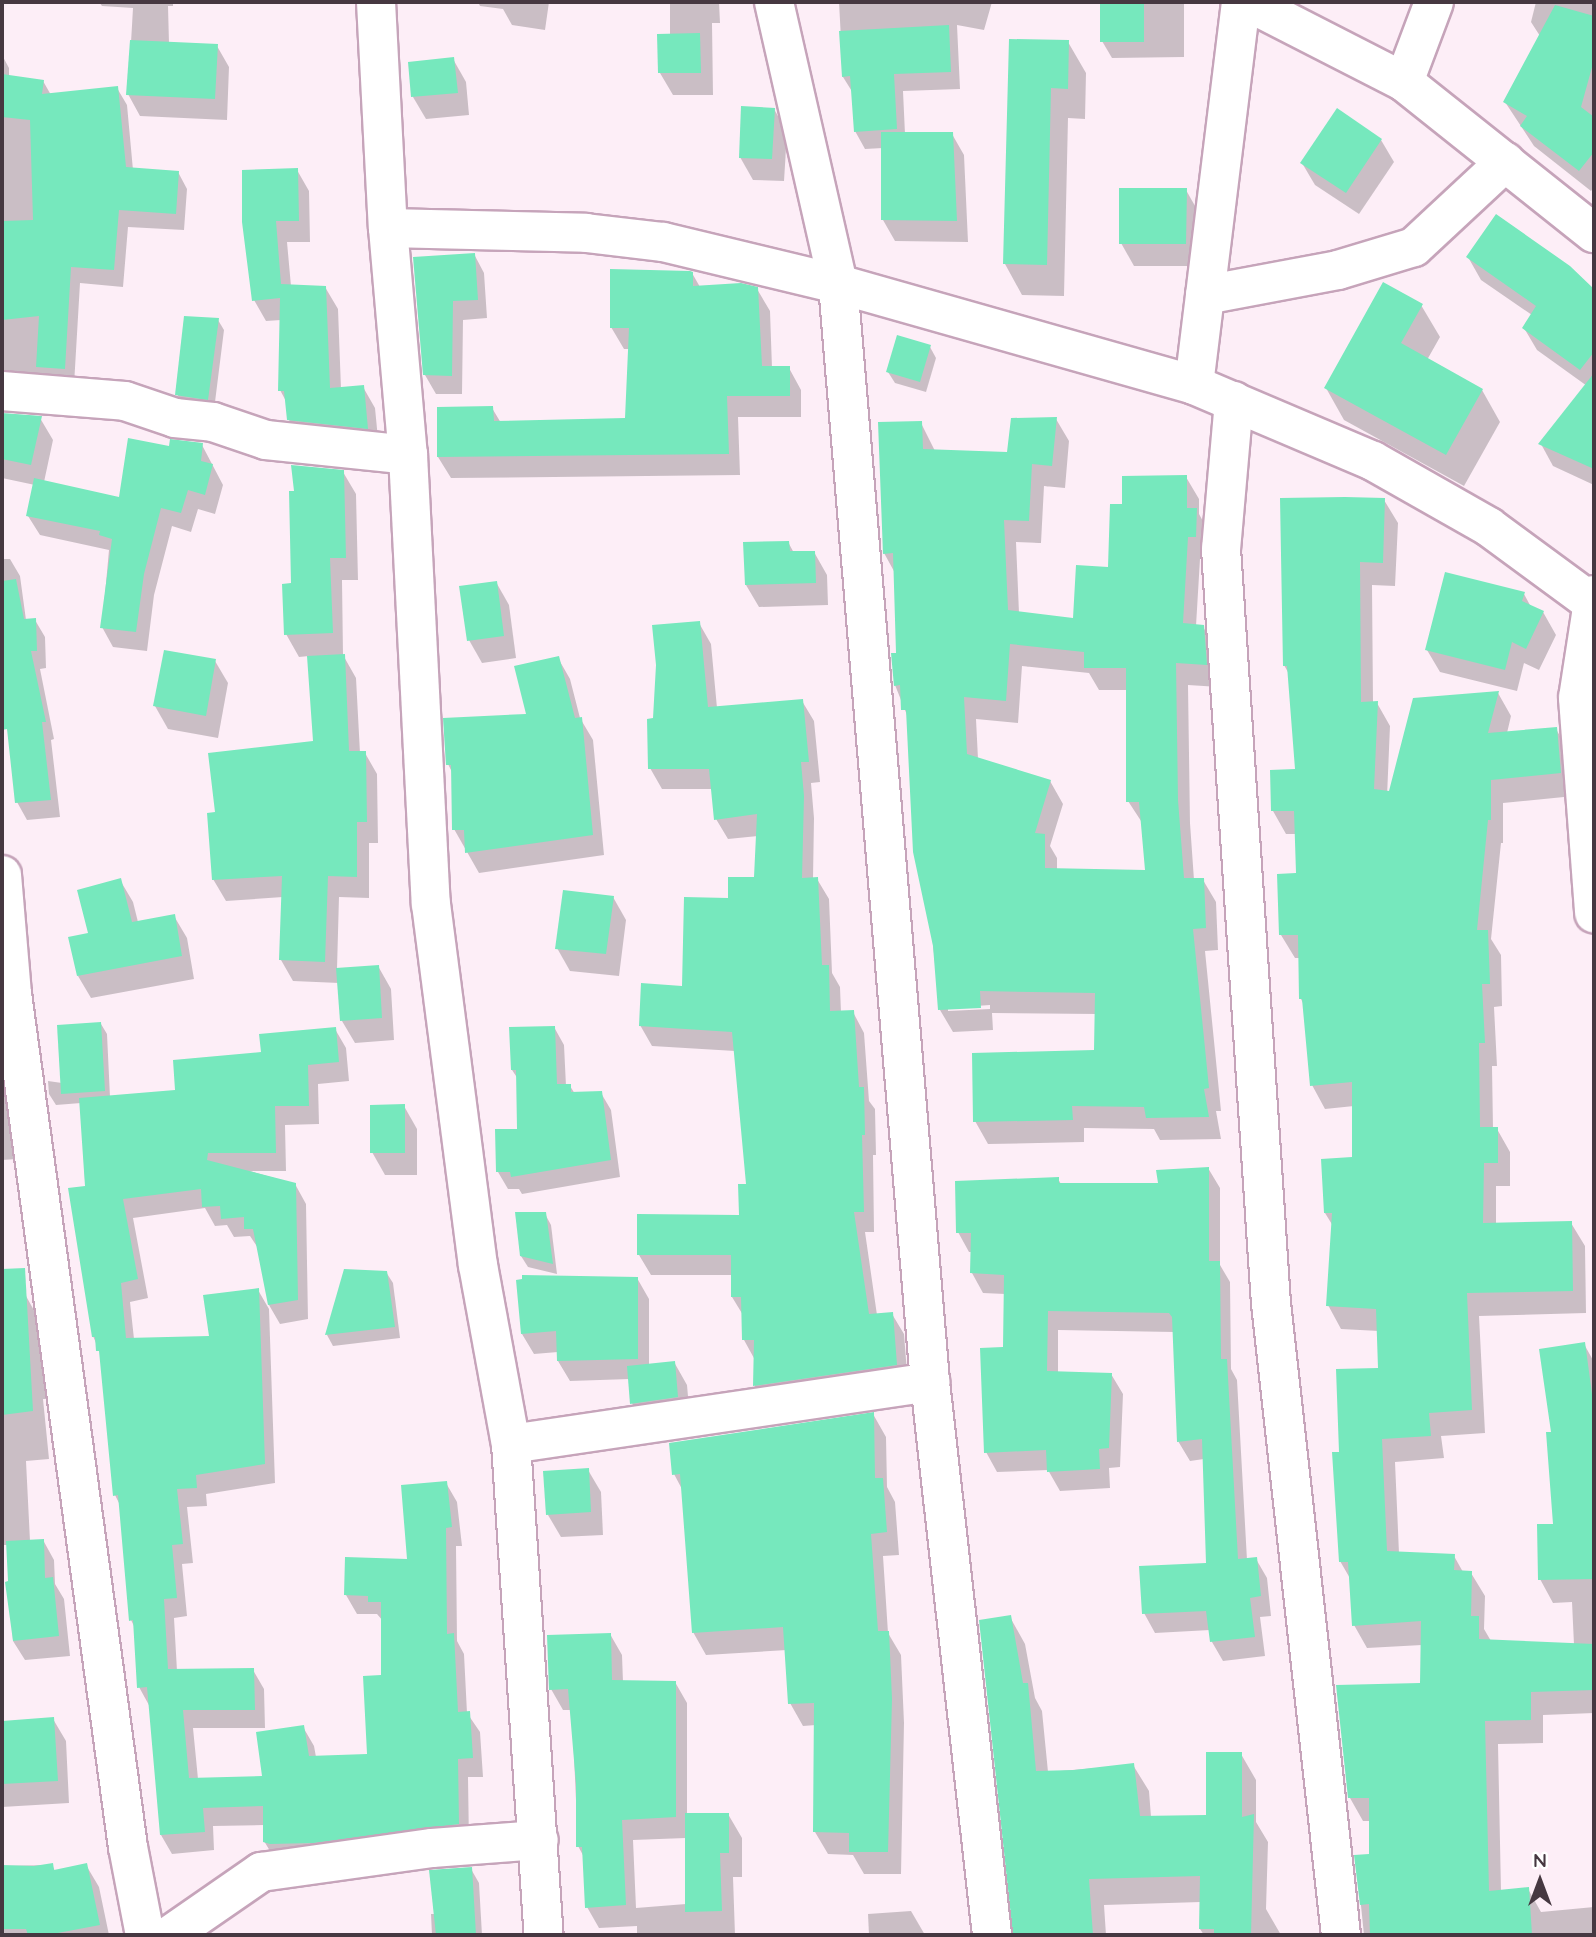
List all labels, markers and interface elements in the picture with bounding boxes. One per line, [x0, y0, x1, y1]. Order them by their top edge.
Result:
north arrow [1505, 1846, 1575, 1916]
text: N [1533, 1848, 1547, 1872]

